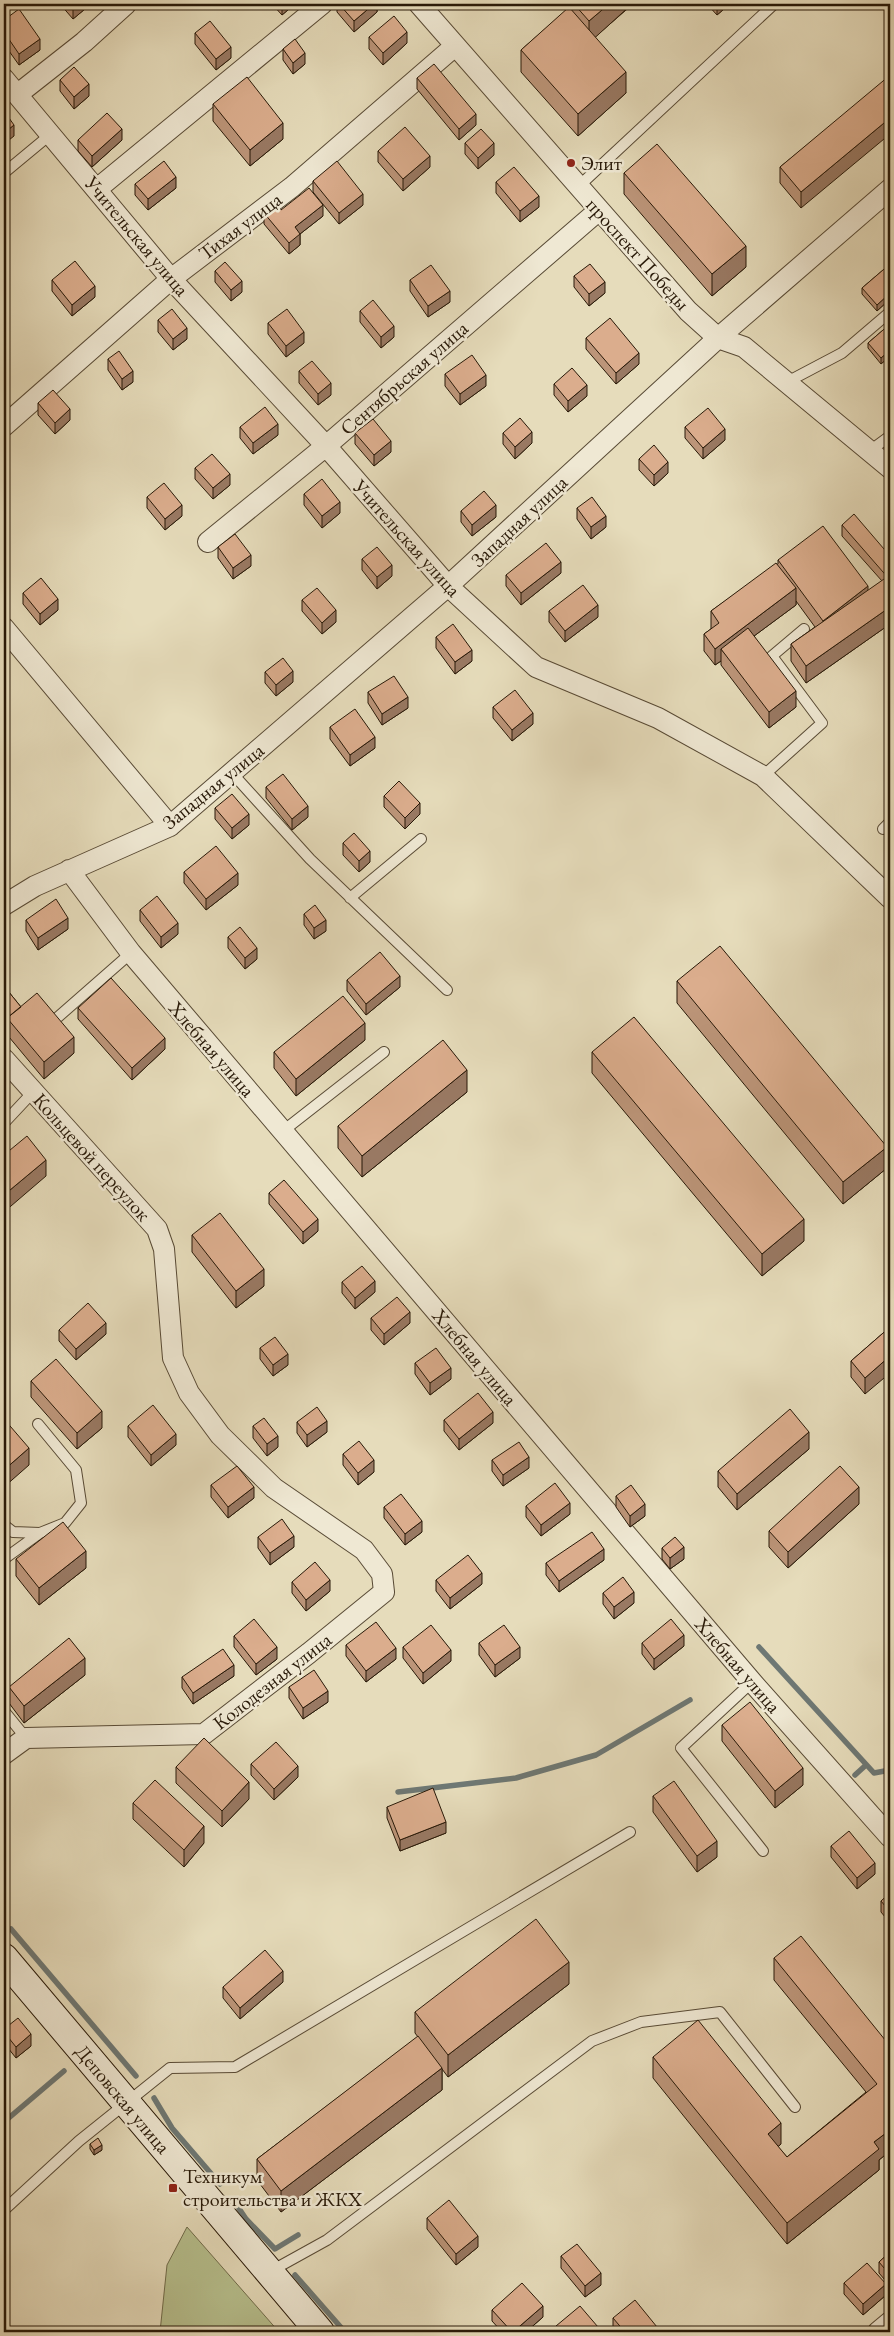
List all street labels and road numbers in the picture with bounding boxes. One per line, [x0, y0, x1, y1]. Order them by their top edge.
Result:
street label: Учительская улица [78, 170, 195, 302]
street label: Тихая улица [193, 186, 287, 266]
street label: проспект Победы [581, 192, 695, 316]
street label: Сентябрьская улица [334, 315, 474, 441]
street label: Западная улица [465, 469, 573, 573]
street label: Учительская улица [347, 473, 467, 602]
street label: Западная улица [157, 737, 269, 835]
street label: Хлебная улица [162, 995, 261, 1102]
street label: Кольцевой переулок [27, 1087, 157, 1227]
street label: Хлебная улица [426, 1302, 523, 1411]
street label: Хлебная улица [688, 1611, 787, 1718]
street label: Колодезная улица [207, 1626, 337, 1736]
street label: Деповская улица [70, 2039, 176, 2159]

